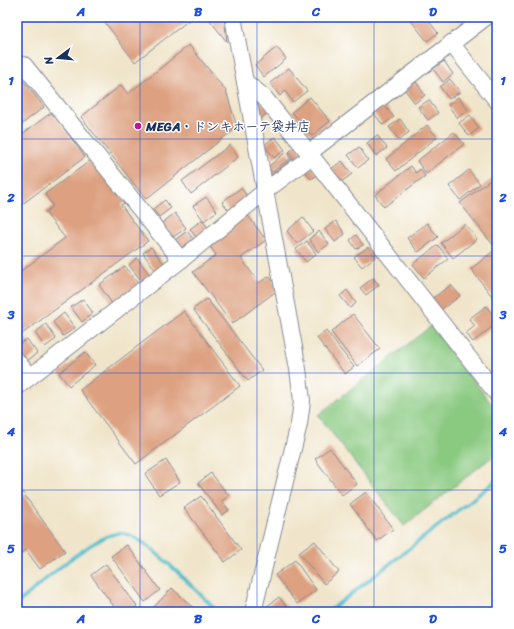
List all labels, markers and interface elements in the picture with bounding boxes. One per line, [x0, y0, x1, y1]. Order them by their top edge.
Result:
text: A [76, 0, 85, 23]
text: B [194, 0, 203, 23]
text: C [311, 0, 321, 23]
text: D [429, 0, 437, 23]
north arrow [38, 38, 78, 78]
text: N [39, 54, 59, 68]
text: 1 [8, 69, 14, 92]
text: 1 [500, 69, 506, 92]
place label: MEGA・ドンキホーテ袋井店 [145, 115, 310, 138]
marker: MEGA・ドンキホーテ袋井店 [133, 121, 143, 131]
text: 2 [6, 186, 15, 209]
text: 2 [498, 186, 507, 209]
text: 3 [6, 303, 15, 326]
text: 3 [498, 303, 507, 326]
text: 4 [6, 420, 16, 443]
text: 4 [498, 420, 508, 443]
text: 5 [7, 537, 15, 560]
text: 5 [499, 537, 507, 560]
text: A [76, 607, 85, 629]
text: B [194, 607, 203, 629]
text: C [311, 607, 321, 629]
text: D [429, 607, 437, 629]

